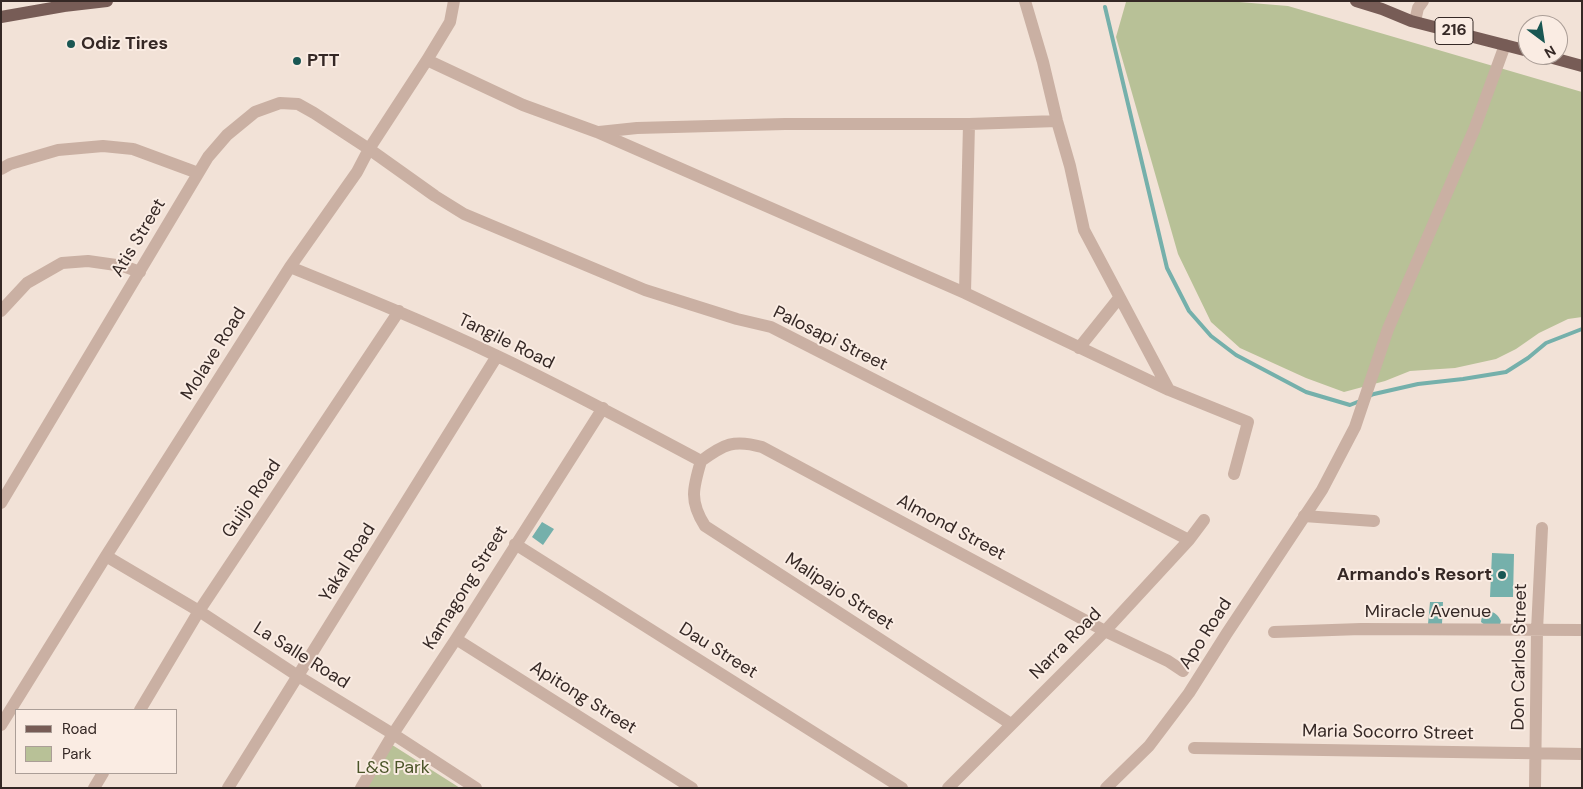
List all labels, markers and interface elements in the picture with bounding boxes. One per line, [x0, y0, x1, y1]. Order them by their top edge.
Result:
north arrow [1518, 15, 1568, 65]
road number: 216 [1435, 18, 1473, 44]
place label: Odiz Tires [81, 33, 168, 55]
marker: Odiz Tires [65, 38, 77, 50]
text: N [1541, 42, 1559, 62]
place label: PTT [307, 50, 340, 72]
marker: PTT [291, 55, 303, 67]
street label: Atis Street [107, 195, 171, 281]
street label: Palosapi Street [769, 302, 891, 376]
street label: Molave Road [177, 304, 251, 404]
street label: Tangile Road [454, 309, 558, 375]
street label: Guijo Road [218, 456, 286, 542]
street label: Almond Street [893, 490, 1009, 566]
street label: Yakal Road [315, 520, 381, 606]
street label: Kamagong Street [419, 522, 513, 654]
street label: Malipajo Street [781, 549, 897, 635]
place label: Armando's Resort [1337, 564, 1492, 586]
marker: Armando's Resort [1496, 569, 1508, 581]
street label: Don Carlos Street [1508, 583, 1532, 731]
street label: Apo Road [1175, 594, 1237, 674]
street label: Miracle Avenue [1365, 601, 1491, 623]
street label: Narra Road [1026, 604, 1106, 684]
street label: La Salle Road [249, 618, 353, 694]
street label: Dau Street [675, 618, 761, 684]
street label: Apitong Street [526, 657, 640, 739]
legend [15, 709, 178, 774]
text: Road [62, 719, 97, 739]
street label: Maria Socorro Street [1302, 721, 1474, 745]
text: Park [62, 744, 92, 764]
park label: L&S Park [356, 757, 430, 779]

